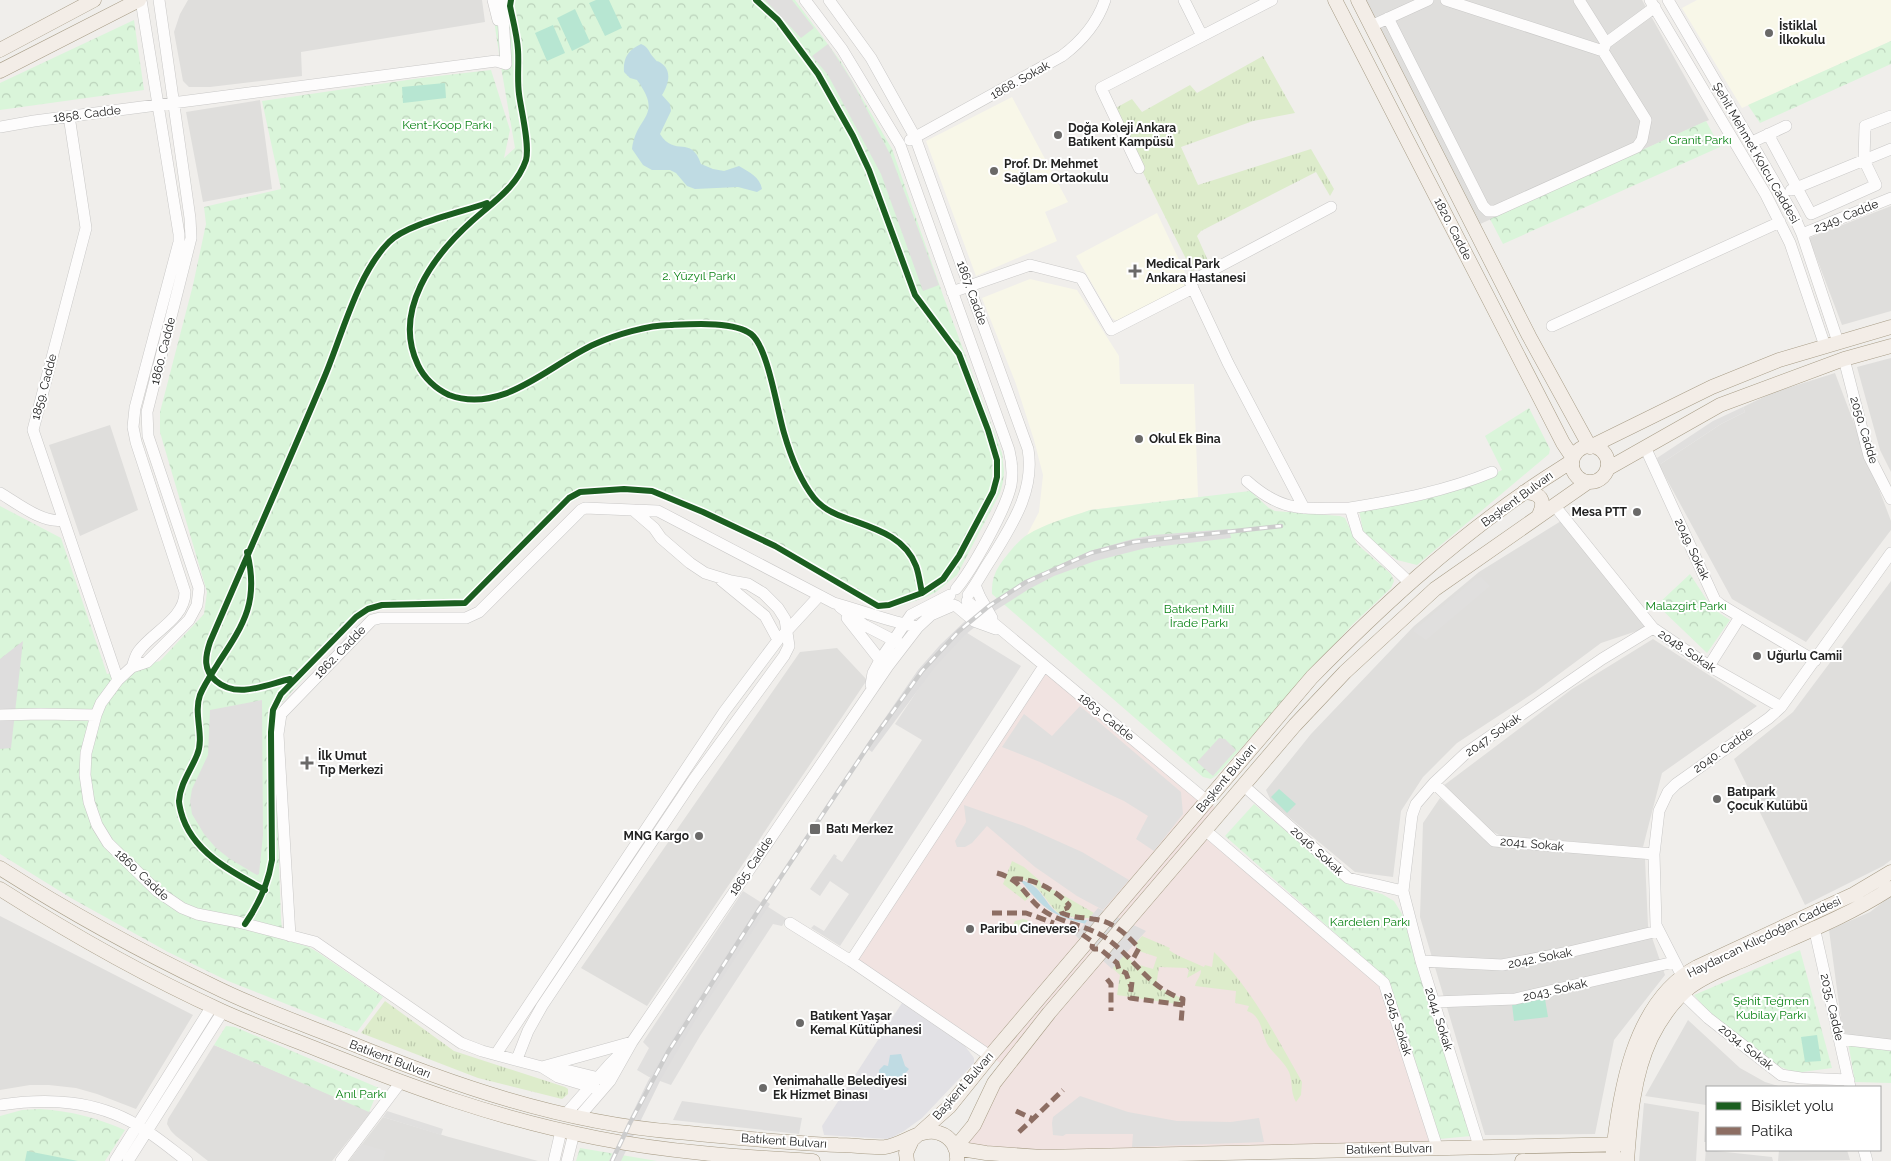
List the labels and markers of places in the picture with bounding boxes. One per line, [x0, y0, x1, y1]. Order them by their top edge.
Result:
place label: İstiklal İlkokulu [1779, 18, 1825, 47]
marker: İstiklal İlkokulu [1763, 27, 1775, 39]
place label: Doğa Koleji Ankara Batıkent Kampüsü [1068, 121, 1176, 149]
marker: Doğa Koleji Ankara Batıkent Kampüsü [1052, 129, 1064, 141]
place label: Prof. Dr. Mehmet Sağlam Ortaokulu [1004, 157, 1108, 185]
marker: Prof. Dr. Mehmet Sağlam Ortaokulu [988, 165, 1000, 177]
place label: Medical Park Ankara Hastanesi [1146, 257, 1246, 285]
marker: Medical Park Ankara Hastanesi [1128, 264, 1142, 278]
place label: Okul Ek Bina [1149, 432, 1221, 446]
marker: Okul Ek Bina [1133, 433, 1145, 445]
place label: Mesa PTT [1572, 505, 1628, 519]
marker: Mesa PTT [1631, 506, 1643, 518]
place label: Uğurlu Camii [1767, 649, 1842, 663]
marker: Uğurlu Camii [1751, 650, 1763, 662]
place label: İlk Umut Tıp Merkezi [318, 748, 383, 777]
marker: İlk Umut Tıp Merkezi [300, 756, 314, 770]
place label: Batıpark Çocuk Kulübü [1727, 785, 1808, 813]
marker: Batıpark Çocuk Kulübü [1711, 793, 1723, 805]
marker: Batı Merkez [808, 822, 822, 836]
place label: Batı Merkez [826, 822, 893, 836]
place label: MNG Kargo [624, 829, 689, 843]
marker: MNG Kargo [693, 830, 705, 842]
place label: Paribu Cineverse [980, 922, 1077, 936]
marker: Paribu Cineverse [964, 923, 976, 935]
place label: Batıkent Yaşar Kemal Kütüphanesi [810, 1009, 922, 1037]
marker: Batıkent Yaşar Kemal Kütüphanesi [794, 1017, 806, 1029]
place label: Yenimahalle Belediyesi Ek Hizmet Binası [773, 1074, 907, 1102]
marker: Yenimahalle Belediyesi Ek Hizmet Binası [757, 1082, 769, 1094]

